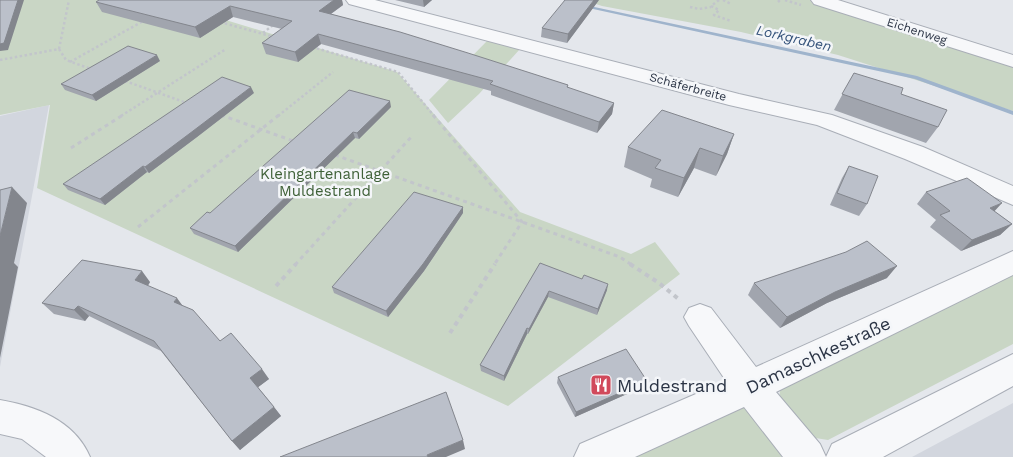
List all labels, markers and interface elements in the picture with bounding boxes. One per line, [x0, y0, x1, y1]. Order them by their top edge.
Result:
street label: Eichenweg [885, 15, 949, 47]
water label: Lorkgraben [755, 22, 833, 54]
street label: Schäferbreite [648, 70, 728, 104]
park label: Kleingartenanlage Muldestrand [260, 165, 390, 200]
street label: Damaschkestraße [742, 312, 894, 398]
restaurant icon: Muldestrand [589, 373, 613, 397]
place label: Muldestrand [617, 375, 727, 396]

